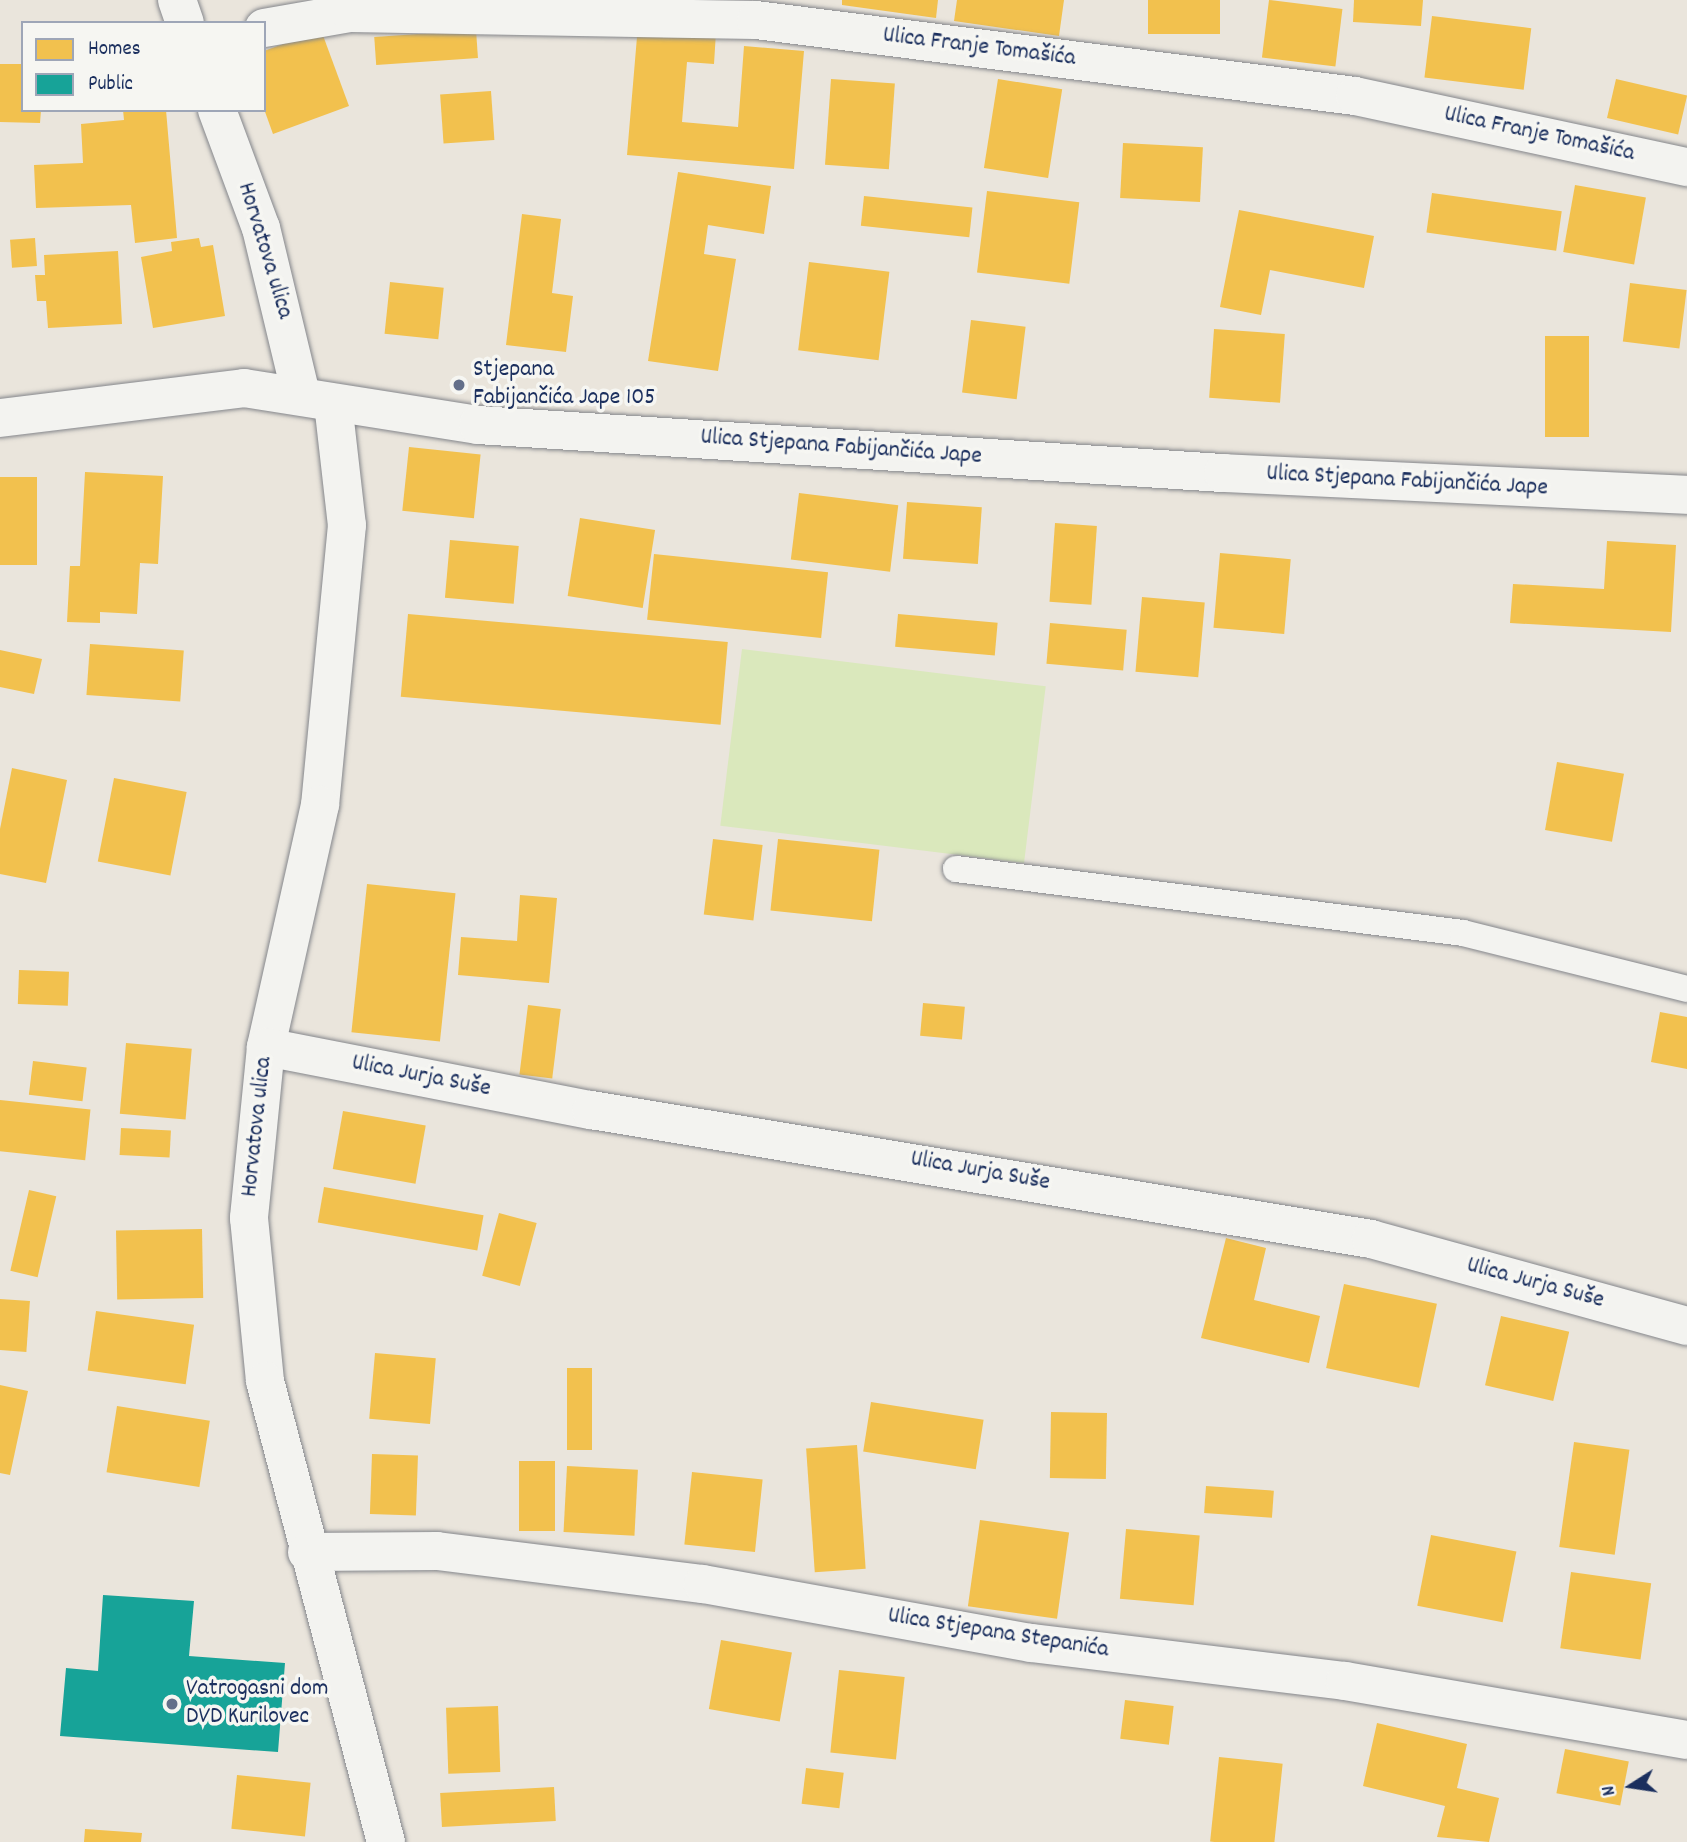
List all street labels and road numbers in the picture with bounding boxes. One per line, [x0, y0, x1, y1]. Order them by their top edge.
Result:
street label: Ulica Franje Tomašića [881, 22, 1077, 74]
street label: Ulica Franje Tomašića [1441, 101, 1637, 169]
street label: Horvatova ulica [230, 179, 298, 323]
street label: Ulica Stjepana Fabijančića Jape [699, 424, 983, 472]
street label: Ulica Stjepana Fabijančića Jape [1265, 460, 1549, 504]
street label: Ulica Jurja Suše [349, 1049, 493, 1105]
street label: Horvatova ulica [236, 1055, 280, 1199]
street label: Ulica Jurja Suše [908, 1146, 1052, 1198]
street label: Ulica Jurja Suše [1463, 1252, 1607, 1316]
street label: Ulica Stjepana Stepanića [886, 1602, 1110, 1666]

